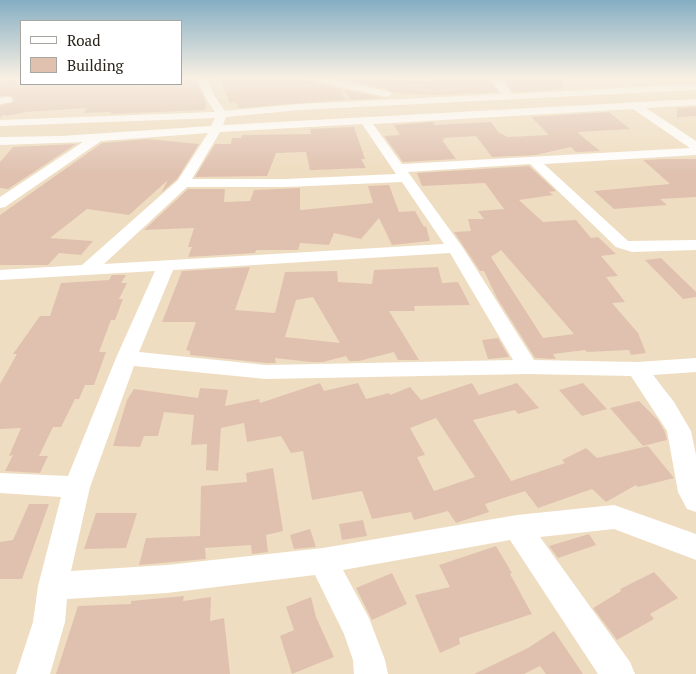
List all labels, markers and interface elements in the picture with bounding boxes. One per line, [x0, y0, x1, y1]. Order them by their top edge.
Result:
legend [20, 20, 182, 85]
text: Road [67, 30, 100, 50]
text: Building [67, 55, 124, 75]

